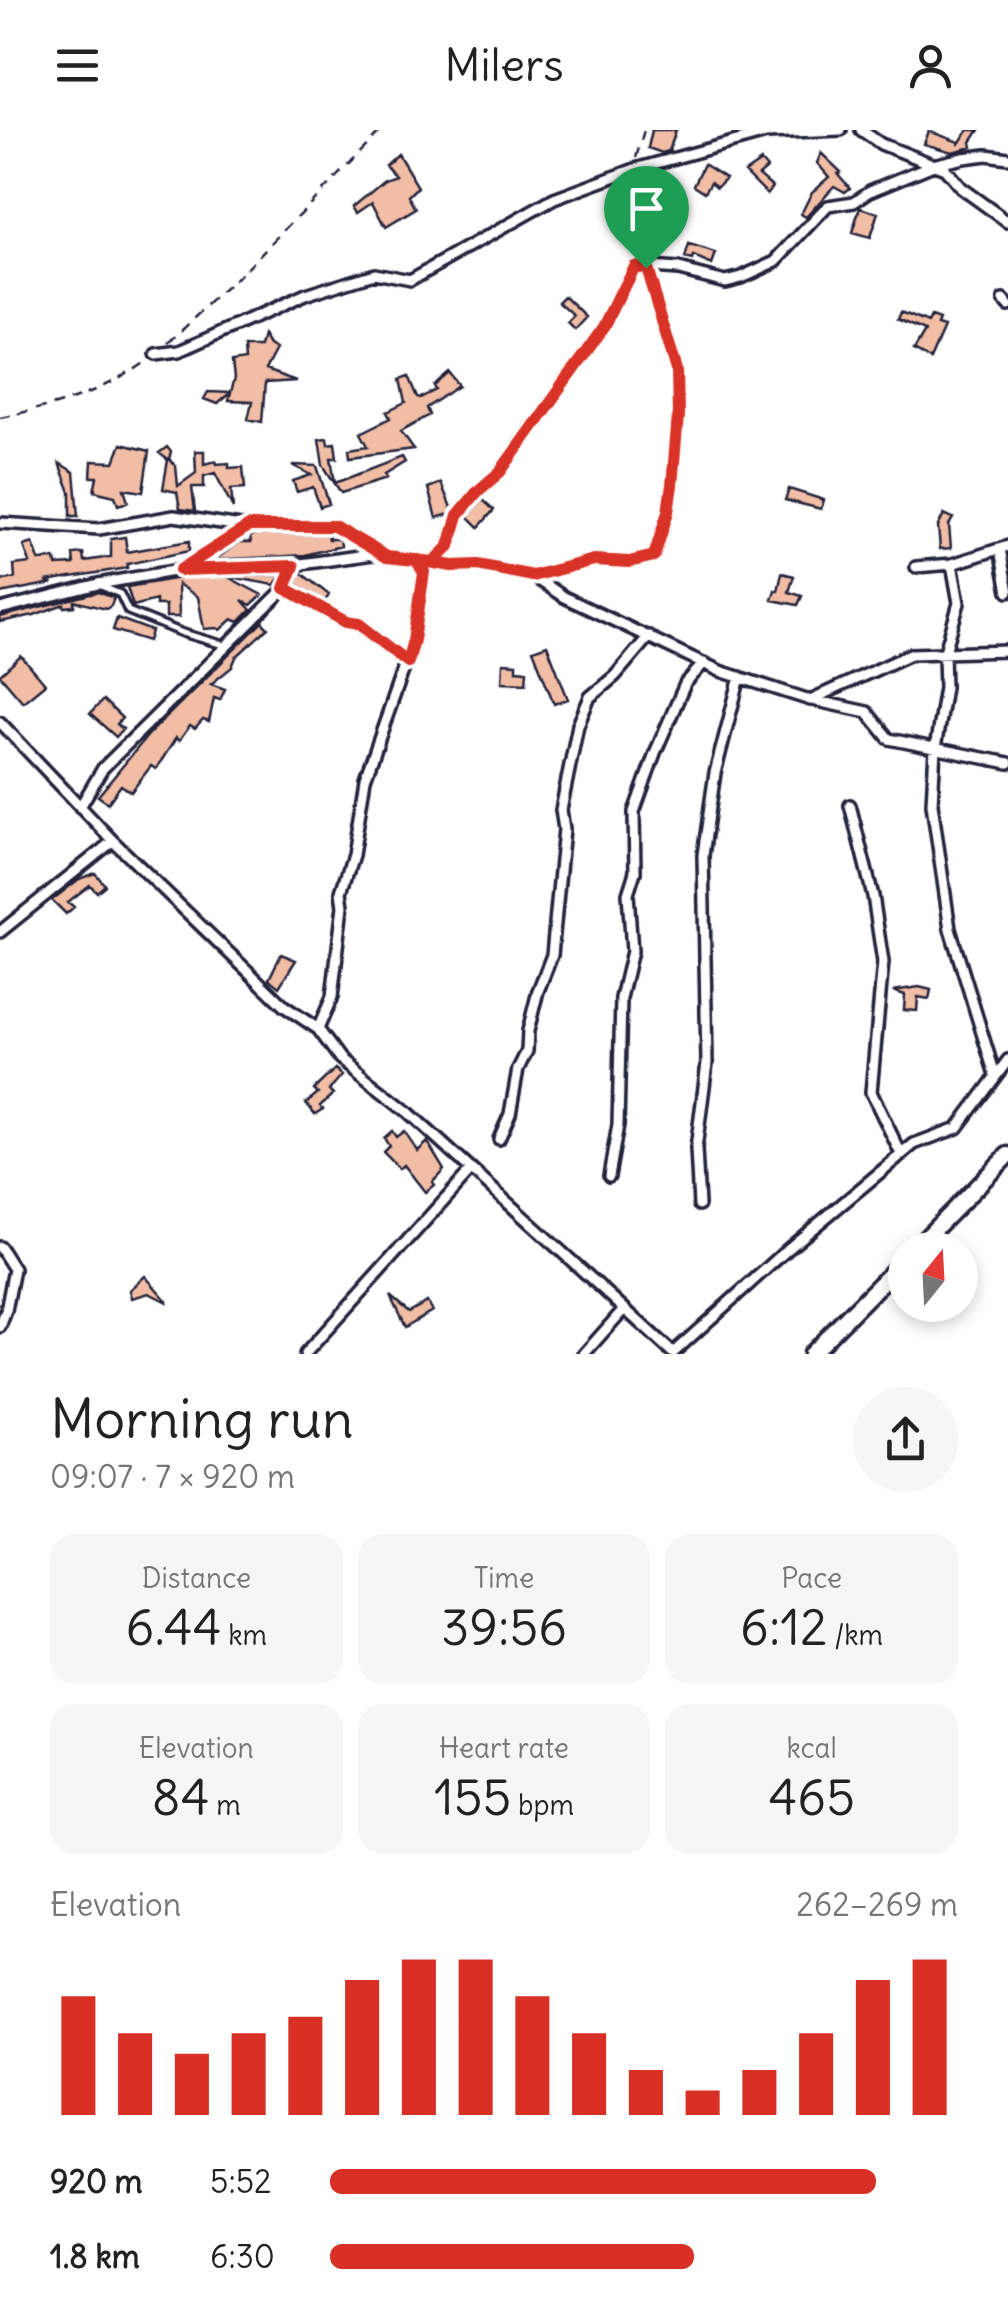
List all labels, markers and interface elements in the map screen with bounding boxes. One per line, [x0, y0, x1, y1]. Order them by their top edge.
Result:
text: Milers [444, 37, 564, 93]
icon: menu [50, 38, 105, 93]
icon: person [903, 38, 958, 93]
pin [604, 166, 689, 269]
icon: arrive [619, 181, 674, 236]
north arrow [888, 1232, 978, 1322]
map controls [888, 1232, 978, 1322]
text: Morning run [50, 1384, 354, 1453]
button: share [853, 1387, 958, 1492]
text: 09:07 · 7 × 920 m [50, 1456, 295, 1497]
text: Distance [142, 1560, 251, 1596]
text: Time [474, 1560, 534, 1596]
text: Pace [781, 1560, 842, 1596]
text: 6.44 [126, 1596, 222, 1659]
text: 39:56 [441, 1596, 567, 1659]
text: 6:12 [740, 1596, 828, 1659]
text: km [222, 1617, 267, 1653]
text: /km [828, 1617, 883, 1653]
text: Elevation [139, 1730, 254, 1766]
text: Heart rate [439, 1730, 569, 1766]
text: kcal [786, 1730, 837, 1766]
text: 84 [152, 1766, 210, 1829]
text: 155 [434, 1766, 511, 1829]
text: 465 [768, 1766, 855, 1829]
text: m [210, 1787, 241, 1823]
text: bpm [511, 1787, 574, 1823]
text: Elevation [50, 1884, 181, 1925]
text: 262–269 m [796, 1884, 958, 1925]
text: 920 m [50, 2161, 143, 2202]
text: 5:52 [210, 2161, 272, 2202]
text: 1.8 km [50, 2236, 140, 2277]
text: 6:30 [210, 2236, 275, 2277]

